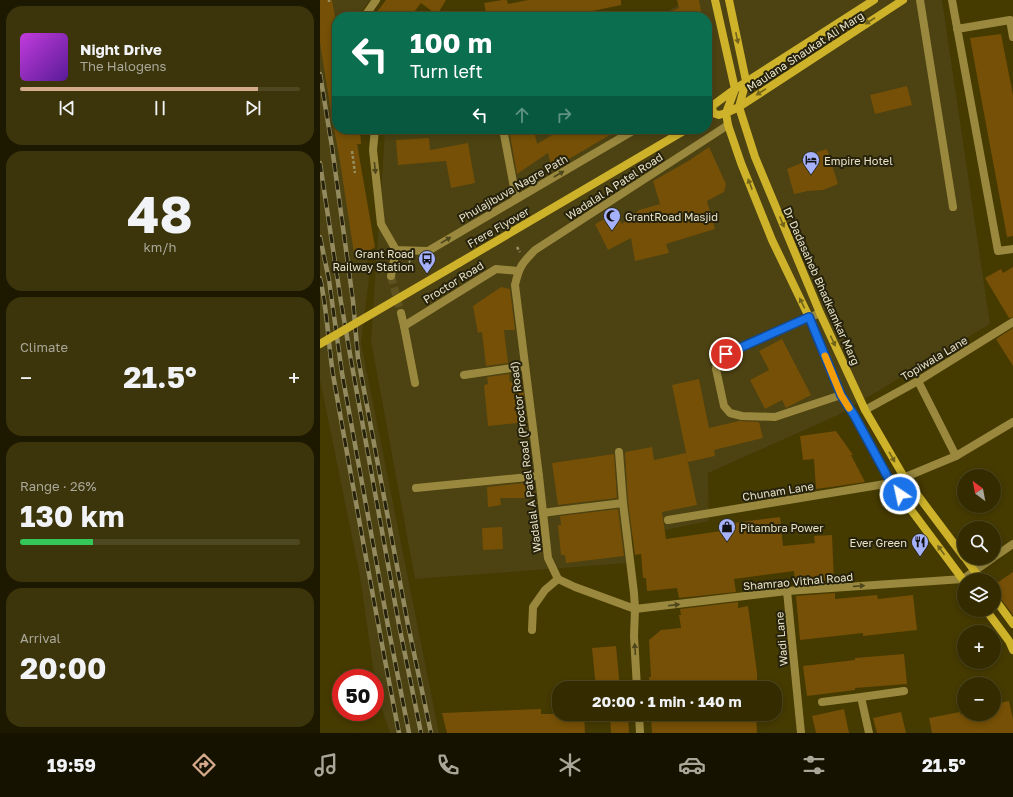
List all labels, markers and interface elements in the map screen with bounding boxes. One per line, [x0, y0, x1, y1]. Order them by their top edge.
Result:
street label: Maulana Shaukat Ali Marg [744, 8, 866, 94]
one-way arrow [864, 18, 876, 25]
text: 100 m [410, 26, 492, 59]
icon: left [344, 28, 396, 80]
one-way arrow [735, 32, 741, 44]
text: Night Drive [80, 40, 162, 58]
text: The Halogens [80, 58, 166, 74]
text: Turn left [410, 60, 483, 82]
one-way arrow [756, 89, 767, 96]
icon: previous [56, 97, 78, 119]
icon: pause [149, 97, 171, 119]
icon: next [242, 97, 264, 119]
icon: left [469, 104, 491, 126]
icon: ahead [511, 104, 533, 126]
icon: right [553, 104, 575, 126]
street label: Wadalal A Patel Road [563, 150, 665, 222]
hotel icon: Empire Hotel [801, 150, 821, 175]
street label: Phulajibuva Nagre Path [456, 151, 570, 225]
place label: Empire Hotel [824, 154, 893, 167]
one-way arrow [372, 162, 378, 174]
one-way arrow [553, 170, 565, 177]
one-way arrow [746, 178, 752, 190]
text: 48 [127, 182, 193, 244]
street label: Frere Flyover [465, 204, 532, 250]
street label: Dr Dadasaheb Bhadkamkar Marg [781, 205, 863, 367]
mosque icon: GrantRoad Masjid [602, 206, 622, 231]
place label: GrantRoad Masjid [625, 210, 718, 223]
one-way arrow [779, 216, 785, 227]
one-way arrow [440, 236, 452, 243]
text: km/h [143, 239, 177, 255]
place label: Grant Road Railway Station [332, 247, 414, 273]
bus stop icon: Grant Road Railway Station [417, 249, 437, 274]
street label: Proctor Road [420, 258, 486, 306]
one-way arrow [799, 298, 805, 309]
street label: Topiwala Lane [898, 333, 970, 383]
one-way arrow [830, 336, 836, 347]
pin [709, 337, 743, 371]
text: Climate [20, 339, 68, 355]
icon: arrive [715, 343, 737, 365]
text: 21.5° [123, 359, 197, 395]
street label: Wadalal A Patel Road (Proctor Road) [507, 361, 543, 553]
text: − [20, 364, 32, 391]
text: + [288, 364, 300, 391]
one-way arrow [889, 451, 896, 463]
north arrow [957, 469, 1001, 513]
map controls [957, 469, 1001, 721]
position arrow [879, 473, 921, 515]
text: Range · 26% [20, 478, 96, 494]
street label: Chunam Lane [741, 479, 815, 503]
text: 130 km [20, 498, 124, 534]
shop icon: Pitambra Power [717, 517, 737, 542]
place label: Pitambra Power [740, 521, 824, 534]
button: search [957, 521, 1001, 565]
restaurant icon: Ever Green [910, 532, 930, 557]
place label: Ever Green [850, 536, 907, 549]
one-way arrow [937, 544, 945, 555]
street label: Shamrao Vithal Road [742, 570, 854, 592]
button: layers [957, 573, 1001, 617]
one-way arrow [853, 583, 865, 590]
one-way arrow [668, 601, 680, 608]
street label: Wadi Lane [772, 611, 790, 667]
button: + [957, 625, 1001, 669]
text: Arrival [20, 630, 61, 646]
one-way arrow [632, 642, 638, 655]
text: 20:00 [20, 650, 106, 686]
speed limit sign: 50 [332, 669, 384, 721]
button: − [957, 677, 1001, 721]
text: 20:00 · 1 min · 140 m [592, 692, 742, 710]
icon: directions [190, 751, 218, 779]
icon: music [312, 751, 340, 779]
icon: phone [434, 751, 462, 779]
icon: climate [556, 751, 584, 779]
icon: car [678, 751, 706, 779]
icon: filters [800, 751, 828, 779]
text: 19:59 [47, 754, 96, 776]
text: 21.5° [922, 754, 966, 776]

